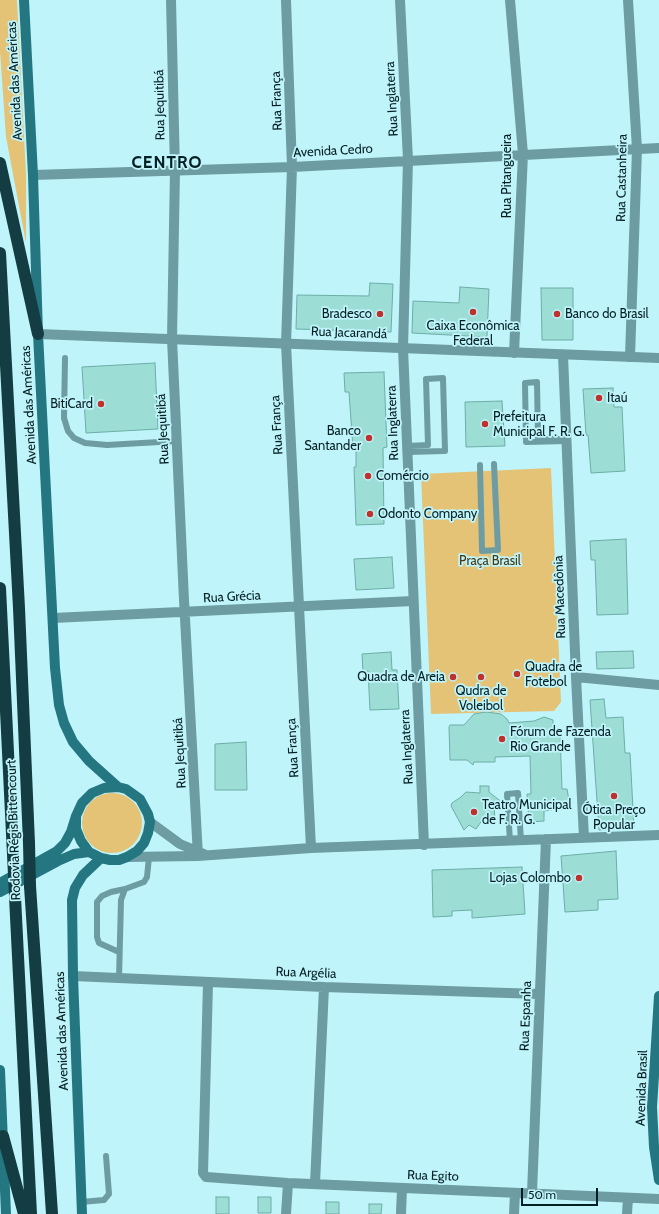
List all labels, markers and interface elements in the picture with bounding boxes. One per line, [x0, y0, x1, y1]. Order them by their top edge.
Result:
street label: Avenida das Américas [4, 21, 26, 141]
street label: Rua Inglaterra [382, 61, 402, 137]
street label: Rua Jequitibá [152, 69, 168, 141]
street label: Rua França [268, 71, 286, 131]
street label: Rua Pitangueira [499, 134, 515, 218]
street label: Rua Castanheira [613, 134, 631, 222]
street label: Avenida Cedro [293, 141, 373, 161]
district label: CENTRO [131, 153, 203, 173]
place label: Bradesco [322, 306, 372, 322]
place label: Banco do Brasil [565, 306, 649, 322]
marker: Caixa Econômica Federal [468, 307, 478, 317]
marker: Bradesco [375, 309, 385, 319]
marker: Banco do Brasil [552, 309, 562, 319]
place label: Caixa Econômica Federal [427, 318, 519, 349]
street label: Rua Jacarandá [311, 324, 387, 342]
street label: Avenida das Américas [18, 345, 40, 465]
street label: Rua Inglaterra [384, 385, 402, 461]
place label: Itaú [607, 390, 628, 406]
street label: Rua Jequitibá [153, 393, 173, 465]
marker: Itaú [594, 393, 604, 403]
street label: Rua França [268, 395, 286, 455]
place label: BitiCard [50, 396, 93, 412]
marker: BitiCard [96, 399, 106, 409]
place label: Prefeitura Municipal F. R. G. [493, 409, 585, 440]
marker: Prefeitura Municipal F. R. G. [480, 419, 490, 429]
place label: Banco Santander [304, 423, 361, 454]
marker: Banco Santander [364, 433, 374, 443]
place label: Comércio [376, 468, 429, 484]
marker: Comércio [363, 471, 373, 481]
place label: Odonto Company [378, 506, 477, 522]
marker: Odonto Company [365, 509, 375, 519]
park label: Praça Brasil [459, 553, 521, 569]
street label: Rua Macedônia [551, 555, 569, 639]
street label: Rua Grécia [203, 588, 261, 606]
place label: Quadra de Fotebol [525, 659, 582, 690]
place label: Quadra de Areia [357, 669, 445, 685]
marker: Quadra de Fotebol [512, 669, 522, 679]
marker: Quadra de Areia [448, 672, 458, 682]
marker: Qudra de Voleibol [476, 672, 486, 682]
place label: Qudra de Voleibol [455, 683, 507, 714]
street label: Rua Inglaterra [397, 709, 417, 785]
street label: Rua Jequitibá [170, 717, 190, 789]
street label: Rua França [284, 718, 302, 778]
place label: Fórum de Fazenda Rio Grande [510, 724, 611, 755]
marker: Fórum de Fazenda Rio Grande [497, 734, 507, 744]
street label: Rodovia Régis Bittencourt [4, 759, 24, 901]
marker: Ótica Preço Popular [609, 791, 619, 801]
place label: Teatro Municipal de F. R. G. [482, 797, 572, 828]
place label: Ótica Preço Popular [582, 802, 646, 833]
marker: Teatro Municipal de F. R. G. [469, 807, 479, 817]
place label: Lojas Colombo [489, 870, 571, 886]
marker: Lojas Colombo [574, 873, 584, 883]
street label: Rua Argélia [275, 964, 337, 982]
street label: Avenida das Américas [52, 971, 72, 1091]
street label: Rua Espanha [517, 981, 535, 1051]
street label: Avenida Brasil [633, 1050, 651, 1126]
street label: Rua Egito [407, 1167, 459, 1185]
scale bar [523, 1180, 600, 1206]
text: 50 m [528, 1187, 556, 1202]

